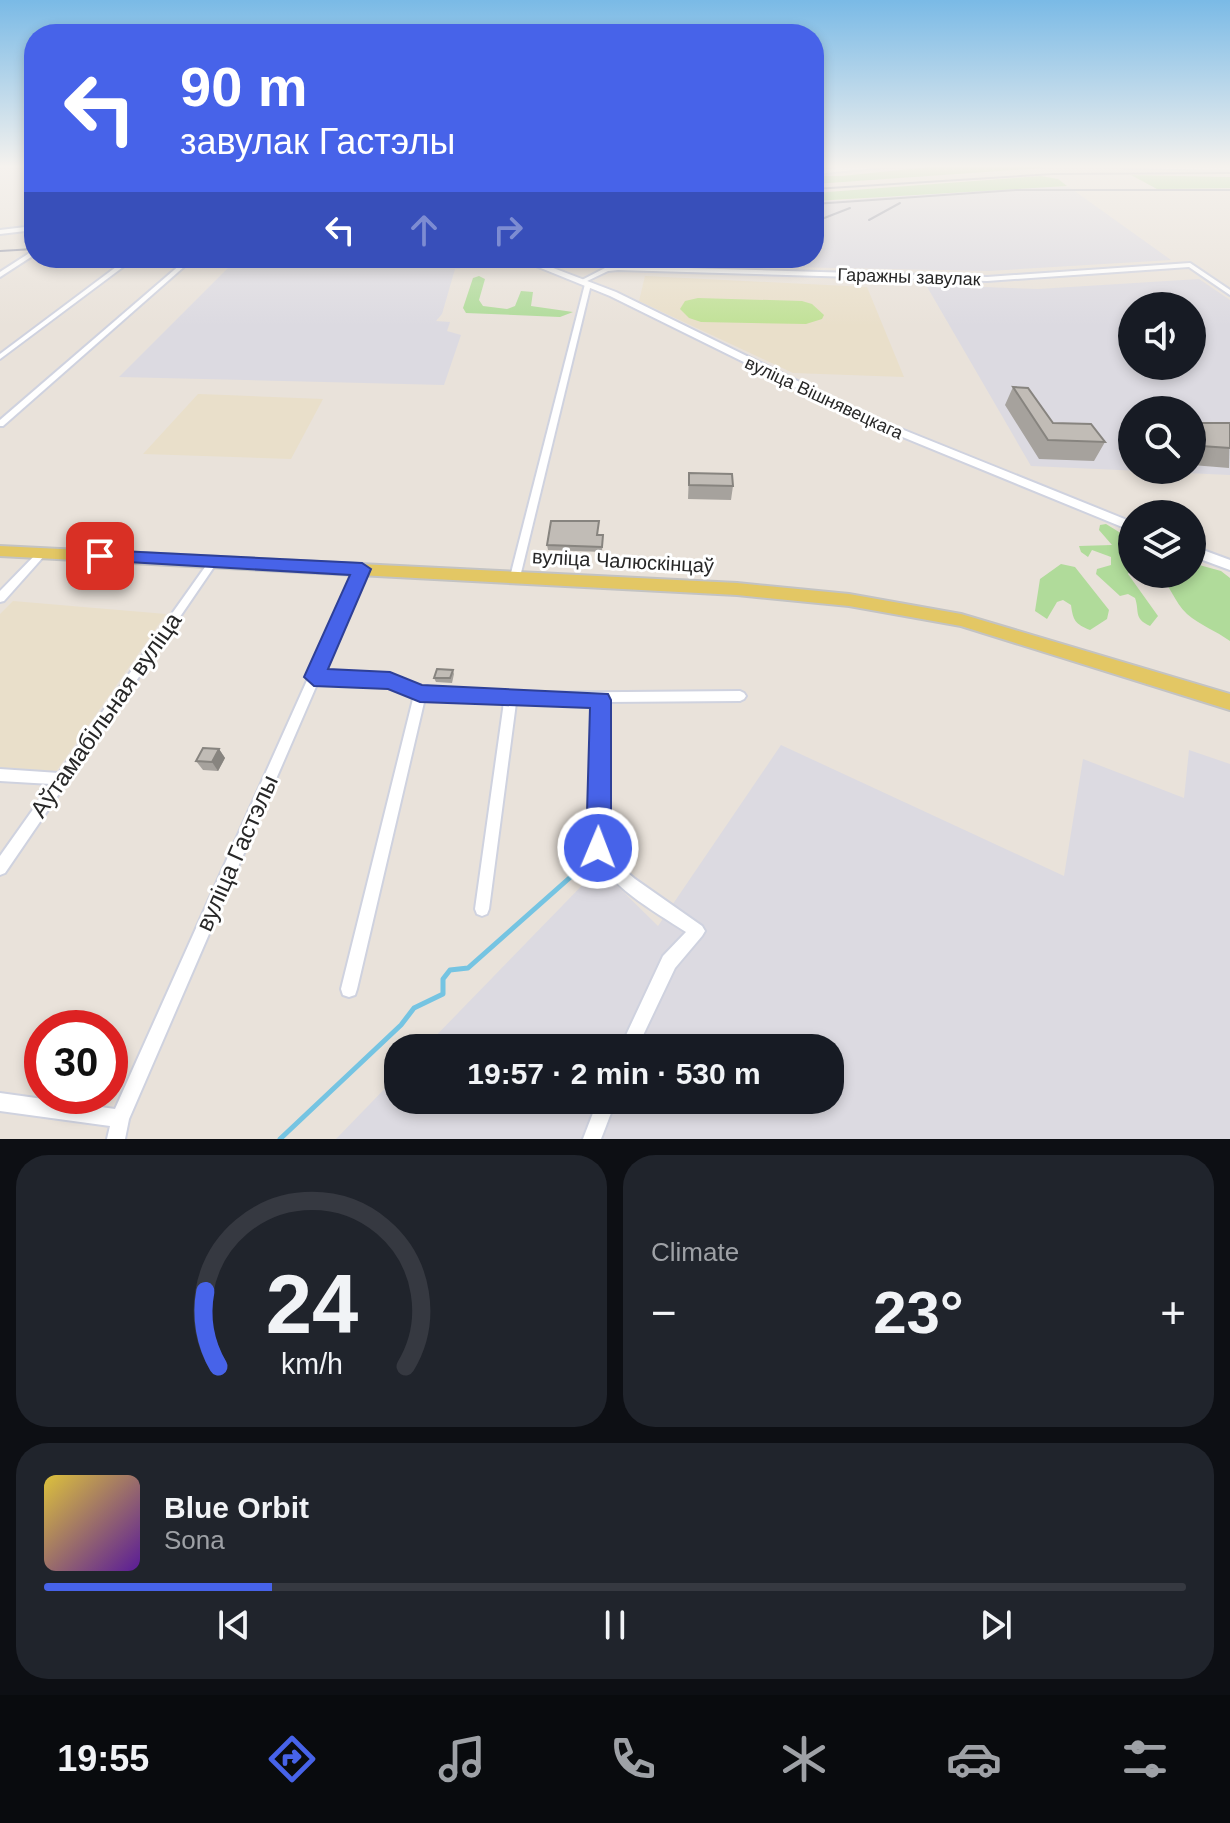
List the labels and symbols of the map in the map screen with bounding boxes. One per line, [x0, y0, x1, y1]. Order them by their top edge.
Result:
street label: Гаражны завулак [837, 265, 981, 289]
street label: вуліца Вішнявецкага [742, 353, 907, 444]
pin [66, 522, 134, 590]
street label: вуліца Чалюскінцаў [532, 545, 714, 577]
street label: Аўтамабільная вуліца [25, 607, 187, 822]
street label: вуліца Гастэлы [190, 771, 283, 935]
position arrow [556, 806, 640, 890]
speed limit sign: 30 [24, 1010, 128, 1114]

